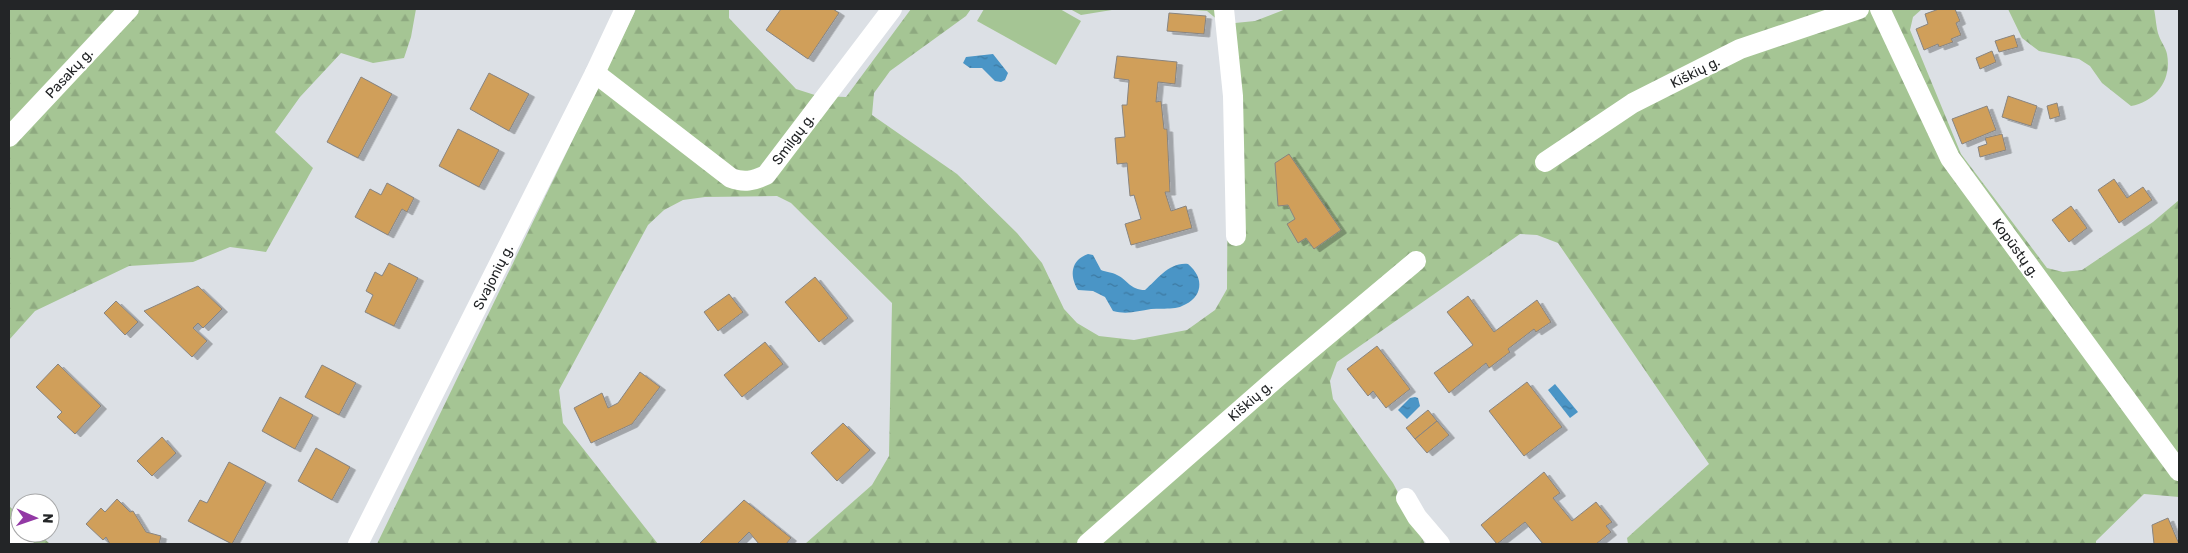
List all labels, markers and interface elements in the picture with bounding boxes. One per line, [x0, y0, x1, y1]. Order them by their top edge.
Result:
street label: Pasakų g. [42, 45, 97, 102]
street label: Kiškių g. [1668, 53, 1723, 92]
street label: Smilgų g. [769, 110, 818, 168]
street label: Kopūstų g. [1988, 215, 2043, 281]
street label: Svajonių g. [470, 242, 517, 313]
street label: Kiškių g. [1225, 377, 1276, 425]
north arrow [10, 493, 60, 543]
text: N [39, 513, 56, 524]

